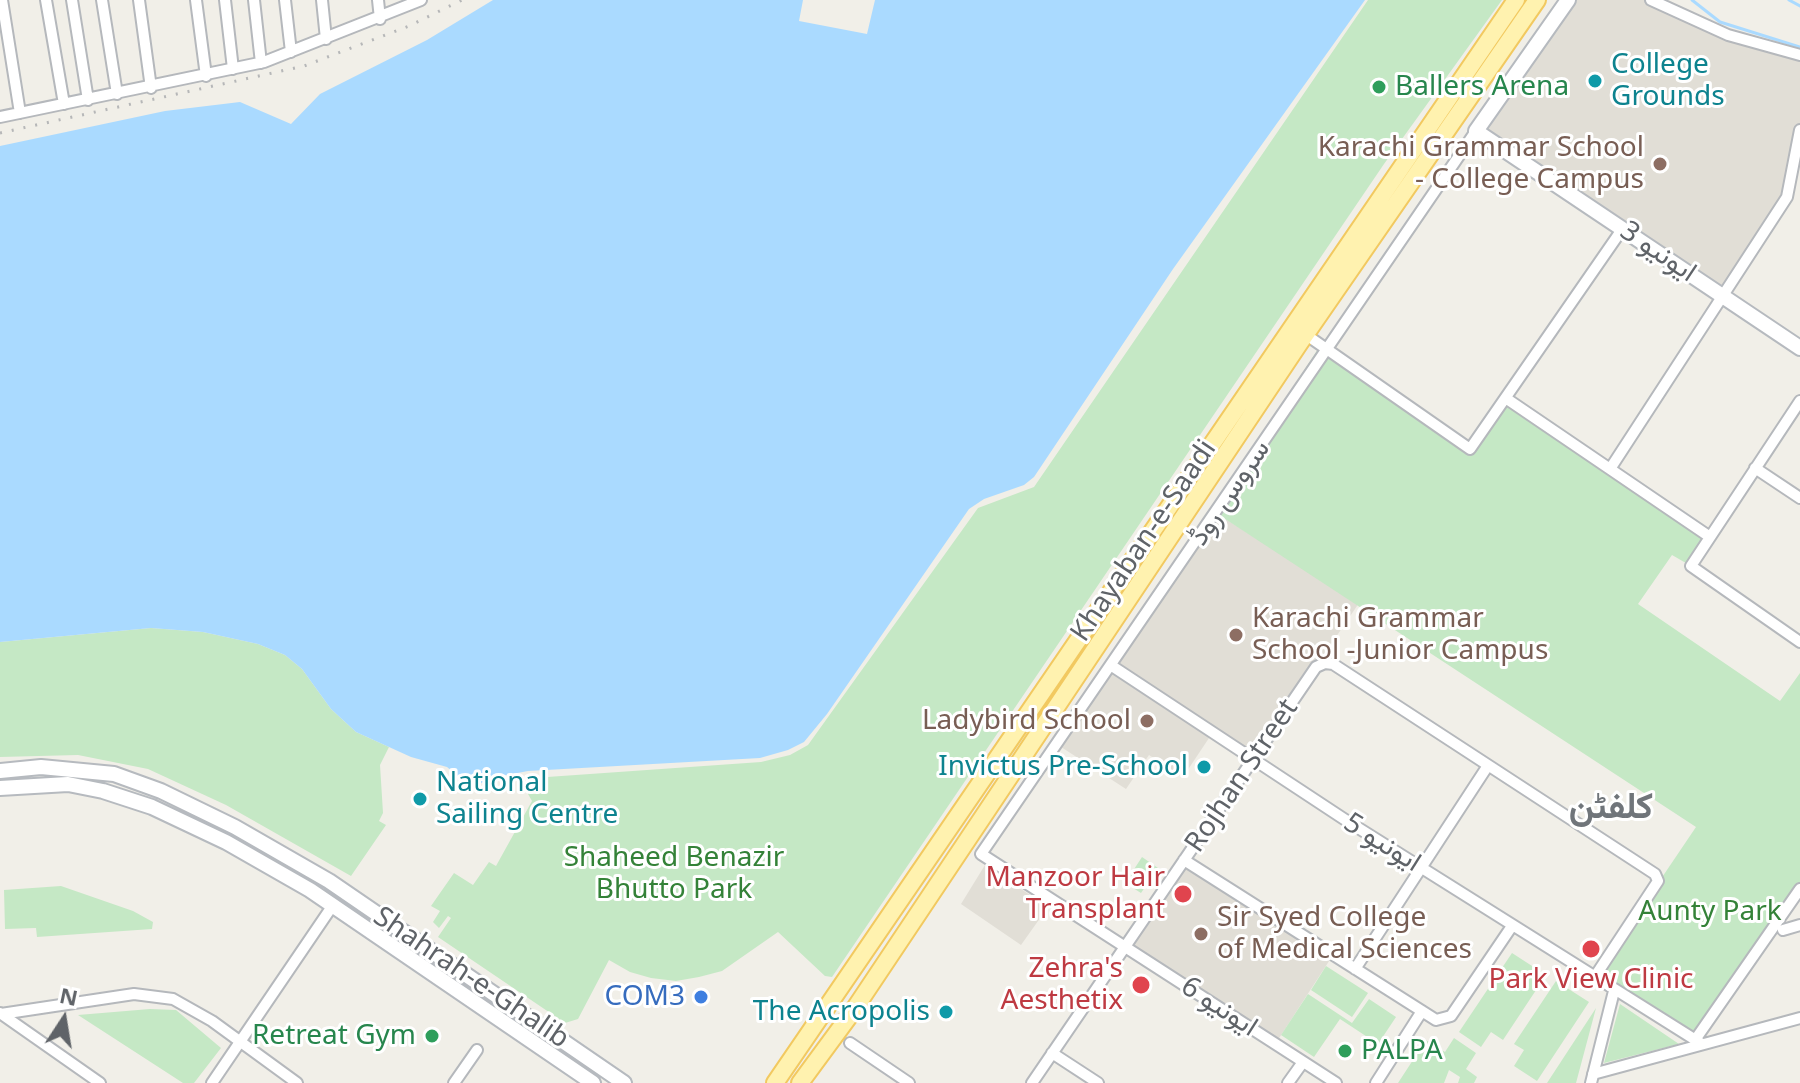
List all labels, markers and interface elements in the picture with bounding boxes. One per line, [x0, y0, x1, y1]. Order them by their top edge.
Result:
place label: College Grounds [1611, 48, 1725, 114]
place label: Ballers Arena [1395, 70, 1569, 104]
marker: College Grounds [1586, 72, 1604, 90]
marker: Ballers Arena [1370, 78, 1388, 96]
place label: Karachi Grammar School - College Campus [1318, 131, 1644, 197]
marker: Karachi Grammar School - College Campus [1651, 155, 1669, 173]
street label: ایونیو 3 [1614, 214, 1702, 290]
street label: Khayaban-e-Saadi [1064, 434, 1224, 648]
street label: سروس روڈ [1182, 434, 1278, 552]
place label: Karachi Grammar School -Junior Campus [1252, 602, 1548, 668]
marker: Karachi Grammar School -Junior Campus [1227, 626, 1245, 644]
street label: Rojhan Street [1178, 693, 1306, 859]
place label: Ladybird School [922, 704, 1131, 738]
marker: Ladybird School [1138, 712, 1156, 730]
place label: Invictus Pre-School [938, 750, 1188, 784]
marker: Invictus Pre-School [1195, 758, 1213, 776]
place label: National Sailing Centre [436, 766, 618, 832]
district label: کلفٹن [1569, 786, 1653, 830]
marker: National Sailing Centre [411, 790, 429, 808]
street label: ایونیو 5 [1337, 806, 1427, 880]
park label: Shaheed Benazir Bhutto Park [564, 841, 784, 907]
place label: Manzoor Hair Transplant [985, 861, 1165, 927]
marker: Manzoor Hair Transplant [1172, 883, 1194, 905]
park label: Aunty Park [1638, 895, 1782, 929]
street label: Shahrah-e-Ghalib [367, 900, 575, 1056]
place label: Sir Syed College of Medical Sciences [1217, 901, 1472, 967]
marker: Sir Syed College of Medical Sciences [1192, 925, 1210, 943]
marker: Park View Clinic [1580, 938, 1602, 960]
place label: Zehra's Aesthetix [1001, 952, 1123, 1018]
place label: Park View Clinic [1488, 963, 1694, 997]
street label: ایونیو 6 [1174, 970, 1264, 1044]
marker: Zehra's Aesthetix [1130, 974, 1152, 996]
north arrow [24, 979, 104, 1059]
text: N [57, 979, 81, 1012]
place label: COM3 [605, 980, 685, 1014]
marker: COM3 [692, 988, 710, 1006]
place label: The Acropolis [753, 995, 930, 1029]
marker: The Acropolis [937, 1003, 955, 1021]
place label: Retreat Gym [252, 1019, 416, 1053]
marker: Retreat Gym [423, 1027, 441, 1045]
place label: PALPA [1361, 1034, 1443, 1068]
marker: PALPA [1336, 1042, 1354, 1060]

